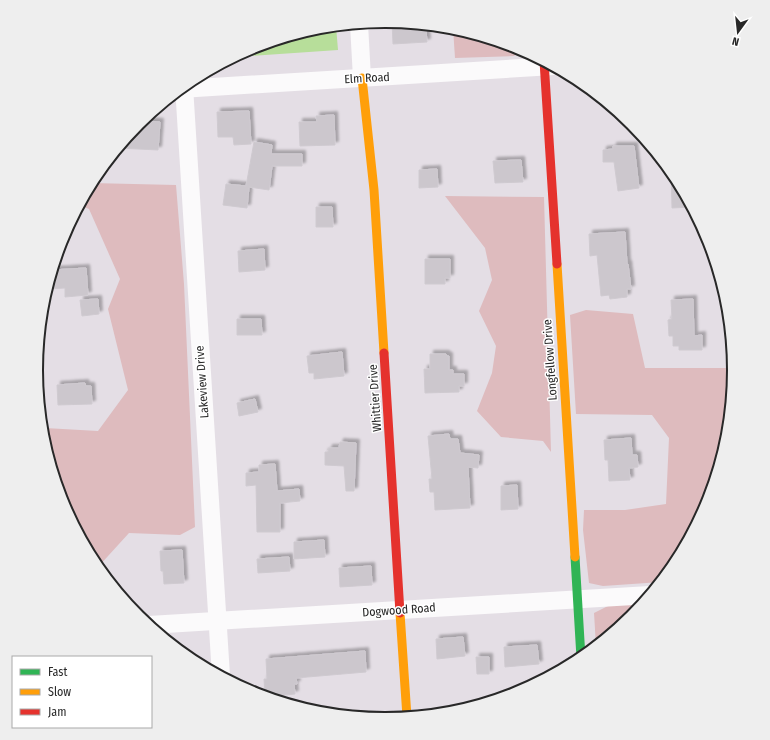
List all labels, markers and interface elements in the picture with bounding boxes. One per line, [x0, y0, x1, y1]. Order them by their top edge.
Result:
north arrow [718, 12, 758, 52]
text: N [731, 34, 740, 48]
street label: Elm Road [344, 70, 390, 86]
street label: Longfellow Drive [540, 319, 560, 401]
street label: Lakeview Drive [192, 345, 212, 419]
street label: Whittier Drive [366, 364, 384, 432]
street label: Dogwood Road [362, 600, 436, 620]
legend [12, 656, 152, 728]
text: Fast [48, 665, 67, 679]
text: Slow [48, 685, 71, 699]
text: Jam [48, 705, 66, 719]

